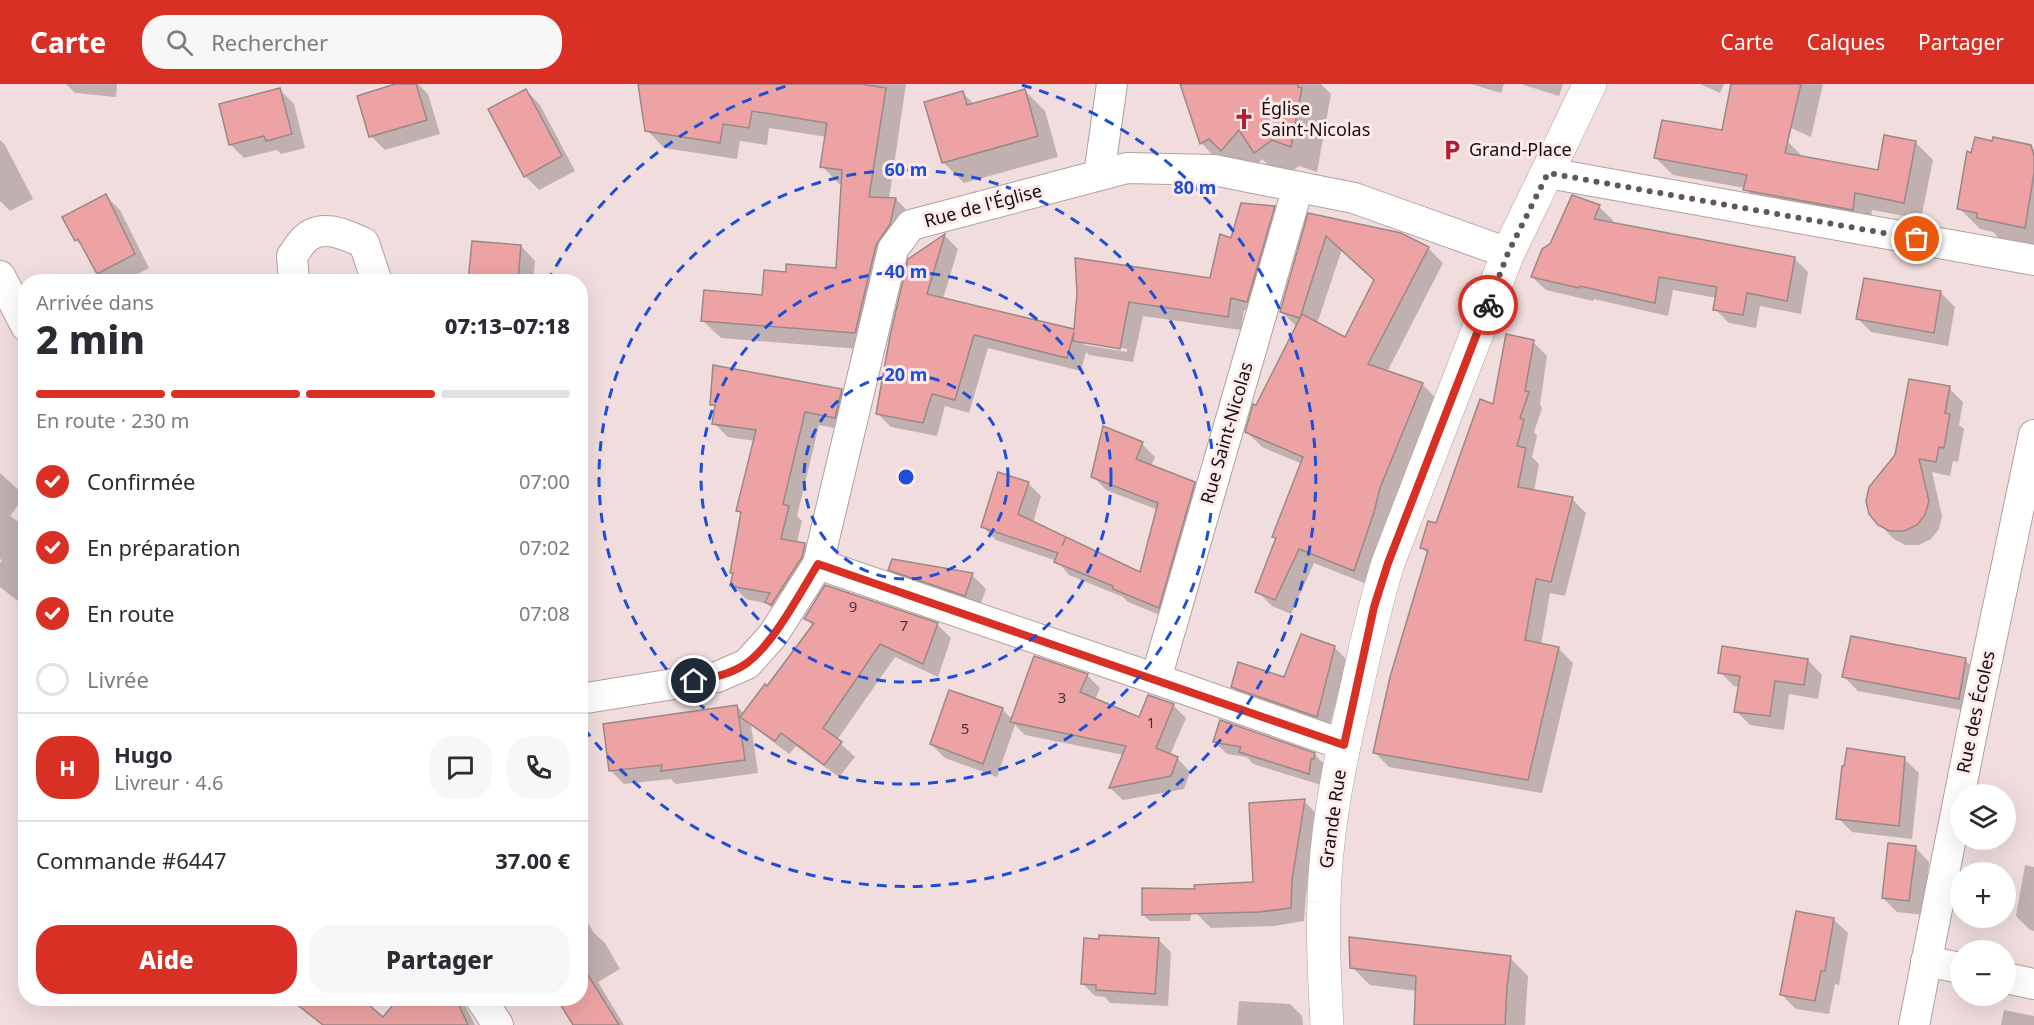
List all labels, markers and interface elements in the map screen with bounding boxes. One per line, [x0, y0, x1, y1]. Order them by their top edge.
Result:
search box [142, 15, 562, 69]
text: Carte [30, 23, 106, 61]
icon: search [163, 26, 196, 59]
text: Rechercher [211, 27, 328, 57]
text: Carte [1721, 28, 1774, 56]
text: Calques [1807, 28, 1885, 56]
text: Partager [1918, 28, 2004, 56]
place label: Église Saint-Nicolas [1261, 96, 1370, 141]
church icon: Église Saint-Nicolas [1232, 107, 1256, 131]
place label: Grand-Place [1469, 137, 1572, 161]
parking icon: Grand-Place [1440, 138, 1464, 162]
text: 60 m [885, 157, 927, 181]
text: 80 m [1174, 175, 1216, 199]
street label: Rue de l'Église [921, 178, 1044, 232]
pin [1891, 213, 1942, 264]
icon: bag [1900, 222, 1933, 255]
text: 40 m [885, 259, 927, 283]
courier [1458, 275, 1518, 335]
text: Arrivée dans [36, 289, 154, 316]
icon: bike [1472, 289, 1505, 322]
text: 07:13–07:18 [445, 310, 570, 340]
text: 2 min [36, 312, 145, 365]
street label: Rue Saint-Nicolas [1194, 359, 1258, 506]
text: 20 m [885, 362, 927, 386]
text: En route · 230 m [36, 407, 189, 434]
icon: check [36, 465, 69, 498]
text: Confirmée [87, 466, 196, 496]
centre of rings [896, 467, 916, 487]
text: 07:00 [519, 468, 570, 495]
icon: check [36, 531, 69, 564]
text: En préparation [87, 532, 241, 562]
text: 07:02 [519, 534, 570, 561]
house number: 9 [849, 596, 857, 616]
icon: check [36, 597, 69, 630]
text: En route [87, 598, 174, 628]
text: 07:08 [519, 600, 570, 627]
house number: 7 [900, 615, 908, 635]
street label: Rue des Écoles [1950, 648, 2000, 775]
pin [668, 655, 719, 706]
text: Livrée [87, 664, 149, 694]
icon: home [677, 664, 710, 697]
house number: 3 [1058, 687, 1066, 707]
house number: 1 [1147, 712, 1155, 732]
house number: 5 [961, 718, 969, 738]
button: chat [429, 736, 492, 799]
button: phone [507, 736, 570, 799]
text: Hugo [114, 739, 173, 769]
text: H [59, 752, 76, 782]
street label: Grande Rue [1313, 768, 1351, 870]
text: Livreur · 4.6 [114, 769, 224, 796]
map controls [1950, 784, 2016, 1006]
button: layers [1950, 784, 2016, 850]
text: Commande #6447 [36, 845, 227, 875]
text: 37.00 € [495, 845, 570, 875]
button: + [1950, 862, 2016, 928]
button: Aide [36, 925, 297, 994]
button: Partager [309, 925, 570, 994]
button: − [1950, 940, 2016, 1006]

